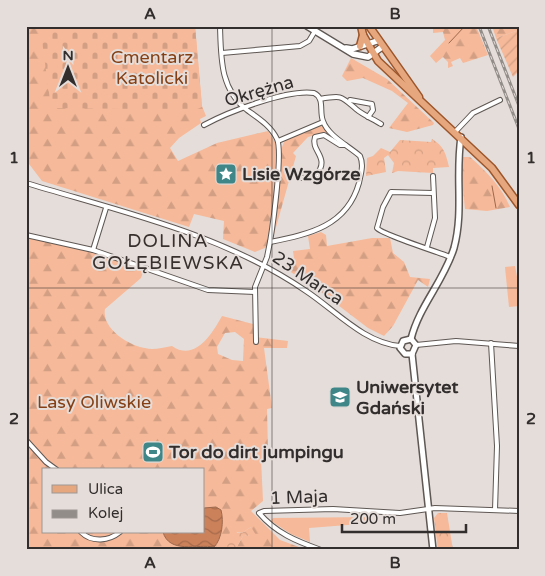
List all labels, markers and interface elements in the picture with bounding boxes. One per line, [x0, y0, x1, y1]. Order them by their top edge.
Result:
text: A [144, 4, 156, 24]
text: B [389, 4, 401, 24]
north arrow [42, 42, 92, 92]
park label: Cmentarz Katolicki [111, 46, 193, 89]
text: N [62, 47, 74, 64]
street label: Okrężna [222, 71, 296, 111]
text: 1 [9, 148, 19, 168]
text: 1 [526, 148, 536, 168]
place icon: Lisie Wzgórze [214, 162, 238, 186]
place label: Lisie Wzgórze [242, 163, 360, 185]
district label: DOLINA GOŁĘBIEWSKA [92, 230, 244, 274]
street label: 23 Marca [268, 246, 348, 310]
place label: Uniwersytet Gdański [356, 376, 459, 419]
school or university icon: Uniwersytet Gdański [328, 385, 352, 409]
park label: Lasy Oliwskie [37, 391, 151, 413]
text: 2 [9, 409, 19, 429]
text: 2 [526, 409, 536, 429]
sports icon: Tor do dirt jumpingu [141, 440, 165, 464]
place label: Tor do dirt jumpingu [168, 441, 344, 463]
legend [42, 468, 205, 534]
text: Ulica [88, 480, 123, 498]
street label: 1 Maja [270, 485, 328, 509]
scale bar [342, 501, 466, 533]
text: Kolej [88, 504, 123, 522]
text: 200 m [350, 510, 396, 528]
text: A [144, 553, 156, 573]
text: B [389, 553, 401, 573]

